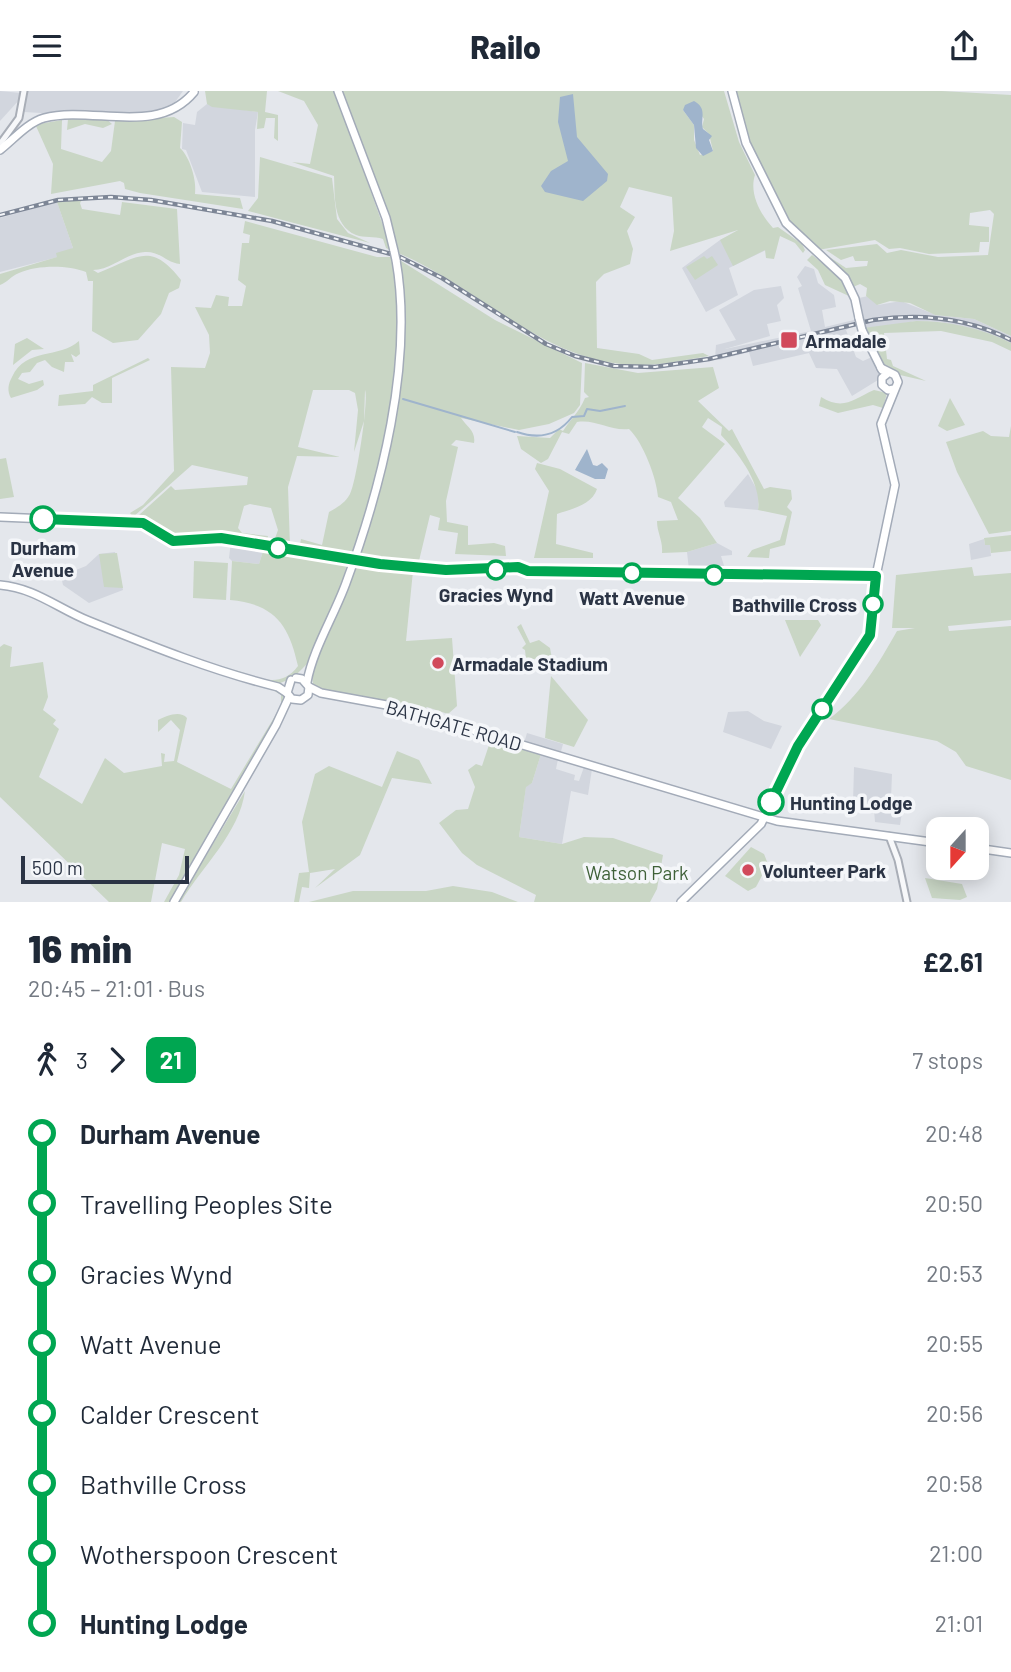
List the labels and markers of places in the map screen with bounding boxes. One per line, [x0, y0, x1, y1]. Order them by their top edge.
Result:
place label: Armadale [805, 329, 887, 352]
marker: Armadale [779, 330, 799, 350]
marker: Durham Avenue [30, 506, 56, 532]
place label: Durham Avenue [10, 536, 76, 581]
unlabelled marker [268, 538, 288, 558]
marker: Gracies Wynd [486, 560, 506, 580]
marker: Watt Avenue [622, 563, 642, 583]
unlabelled marker [704, 565, 724, 585]
place label: Gracies Wynd [439, 583, 553, 606]
place label: Watt Avenue [579, 586, 685, 609]
place label: Bathville Cross [732, 593, 857, 616]
marker: Bathville Cross [863, 594, 883, 614]
place label: Armadale Stadium [452, 652, 608, 675]
marker: Armadale Stadium [430, 655, 446, 671]
unlabelled marker [812, 699, 832, 719]
marker: Hunting Lodge [758, 789, 784, 815]
place label: Hunting Lodge [790, 791, 913, 814]
place label: Volunteer Park [762, 859, 886, 882]
marker: Volunteer Park [740, 862, 756, 878]

